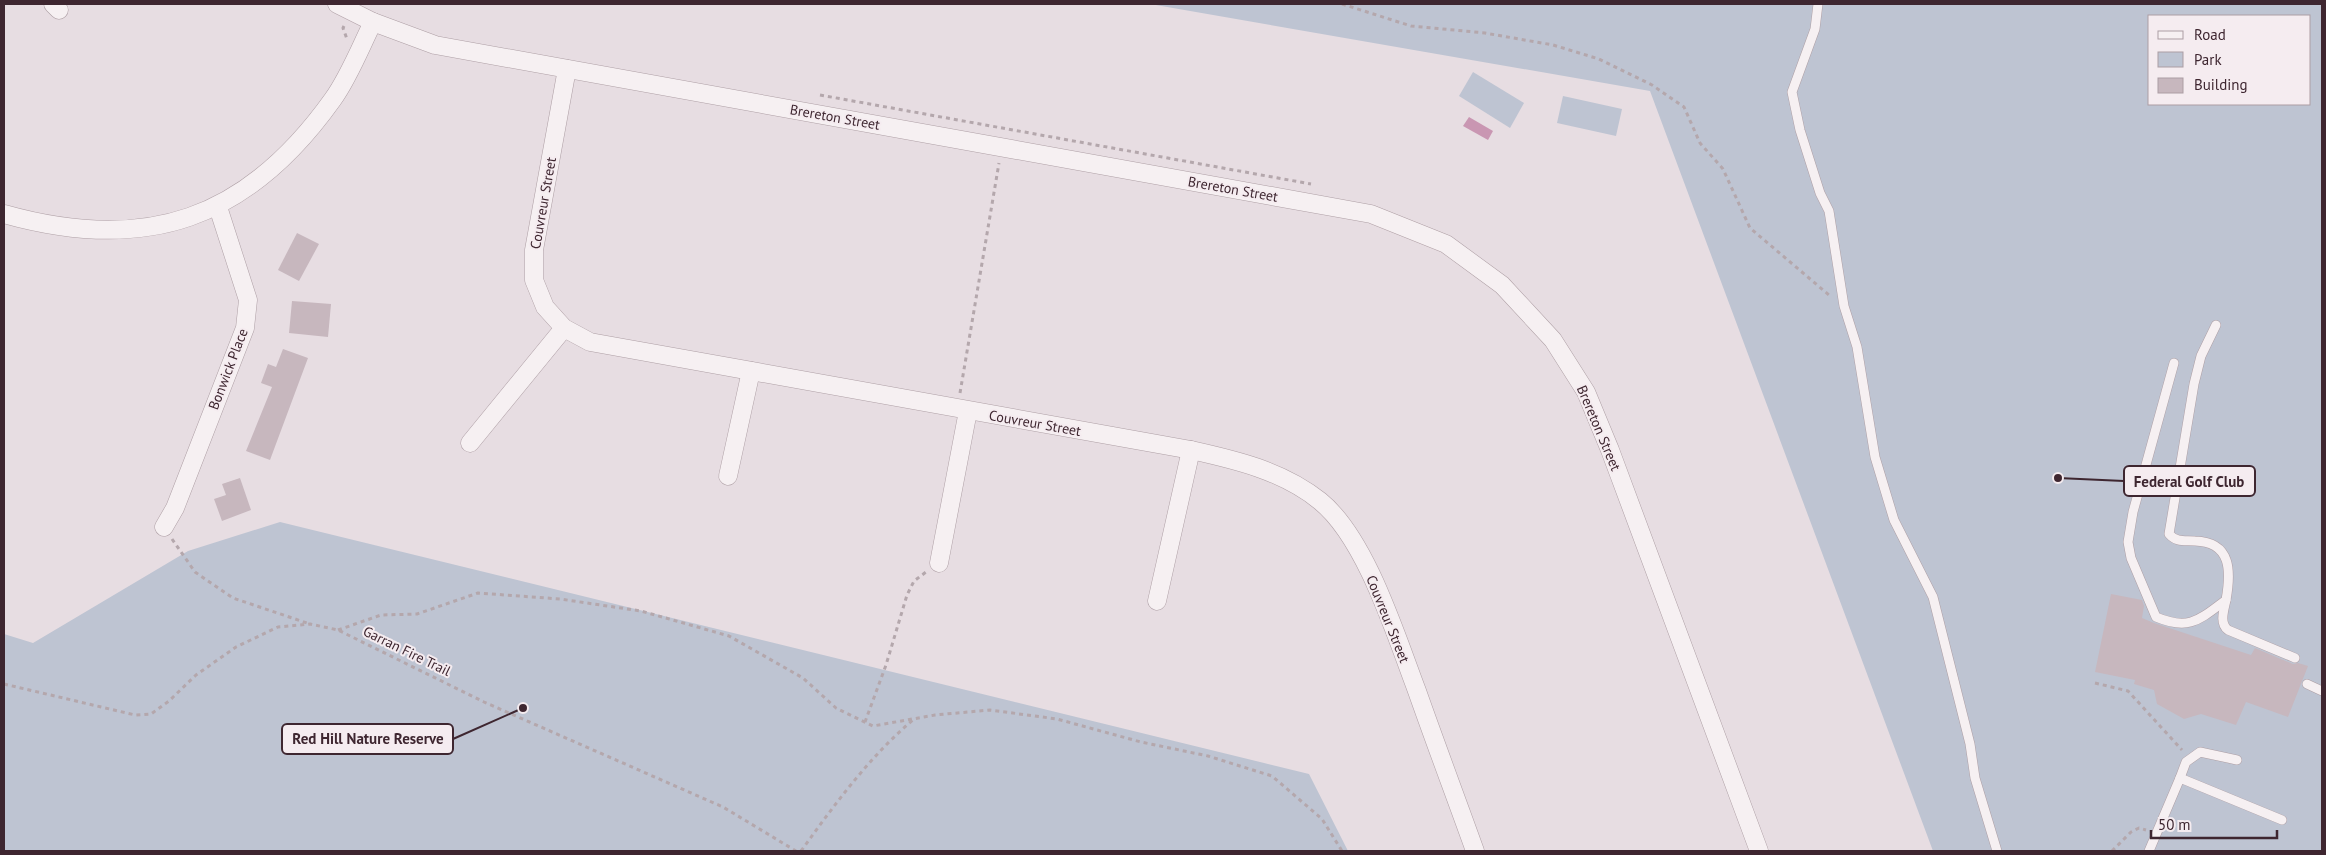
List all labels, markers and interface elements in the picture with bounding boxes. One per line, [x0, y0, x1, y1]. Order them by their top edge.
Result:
legend [2148, 15, 2311, 105]
text: Road [2194, 25, 2226, 44]
text: Park [2194, 50, 2222, 69]
text: Building [2194, 75, 2248, 94]
street label: Brereton Street [789, 100, 882, 134]
street label: Couvreur Street [526, 155, 560, 250]
street label: Brereton Street [1187, 172, 1280, 206]
street label: Bonwick Place [204, 326, 252, 412]
street label: Brereton Street [1573, 383, 1625, 474]
street label: Couvreur Street [988, 406, 1083, 440]
callout: Federal Golf Club [2124, 466, 2255, 496]
text: Federal Golf Club [2134, 472, 2244, 491]
street label: Couvreur Street [1362, 573, 1414, 666]
street label: Garran Fire Trail [360, 622, 454, 680]
callout: Red Hill Nature Reserve [282, 724, 453, 754]
text: Red Hill Nature Reserve [292, 729, 444, 748]
scale bar [2151, 808, 2277, 840]
text: 50 m [2158, 815, 2191, 834]

